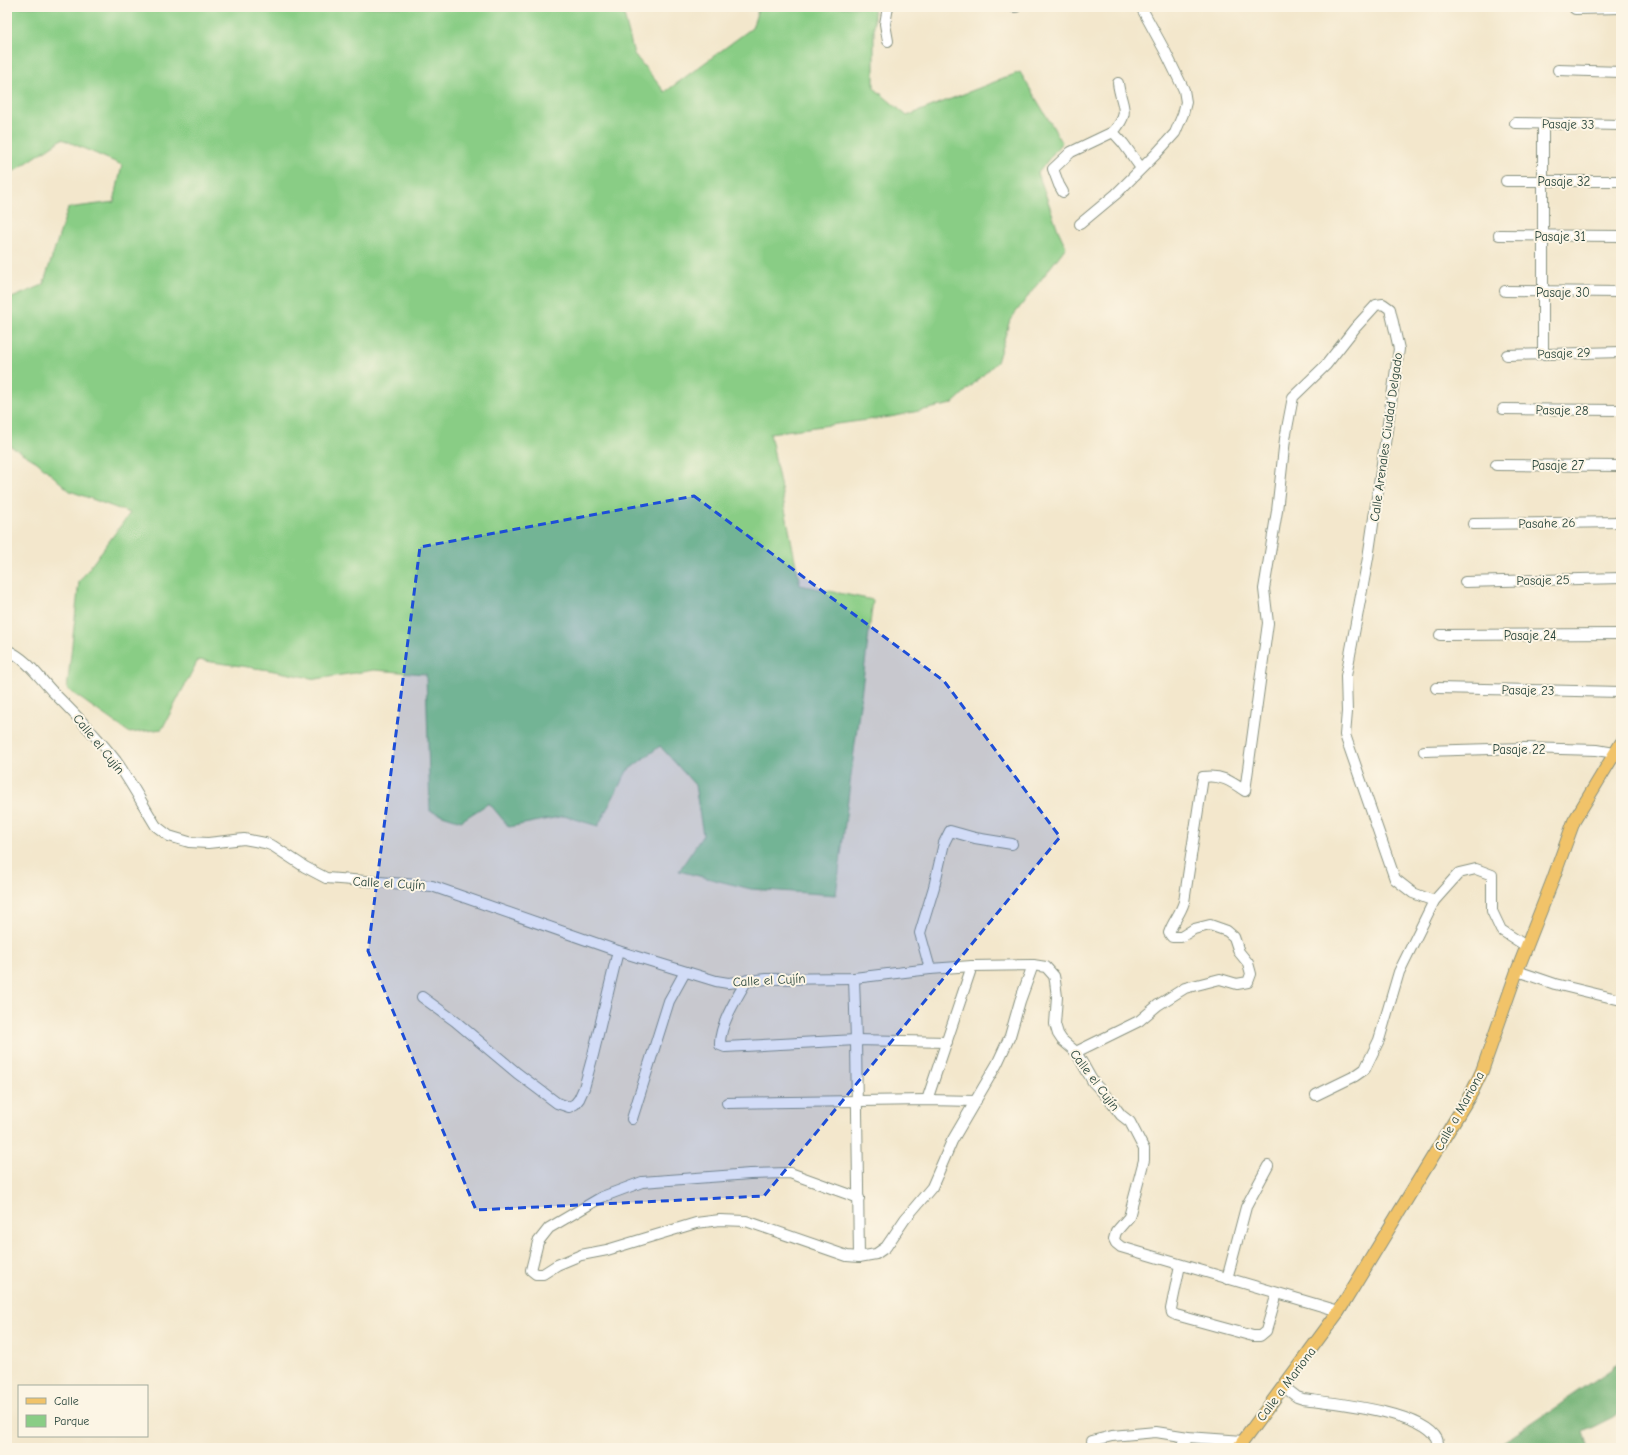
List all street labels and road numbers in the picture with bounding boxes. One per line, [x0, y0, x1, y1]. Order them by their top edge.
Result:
street label: Pasaje 33 [1542, 116, 1594, 132]
street label: Pasaje 32 [1538, 174, 1591, 189]
street label: Pasaje 31 [1534, 229, 1586, 244]
street label: Pasaje 30 [1536, 285, 1590, 300]
street label: Pasaje 29 [1537, 345, 1591, 361]
street label: Calle Arenales Ciudad Delgado [1367, 351, 1405, 522]
street label: Pasaje 28 [1535, 402, 1589, 418]
street label: Pasaje 27 [1532, 458, 1584, 473]
street label: Pasahe 26 [1518, 515, 1576, 531]
street label: Pasaje 25 [1516, 572, 1570, 588]
street label: Pasaje 24 [1504, 628, 1556, 643]
street label: Pasaje 23 [1501, 682, 1555, 698]
street label: Calle el Cujín [70, 711, 128, 777]
street label: Pasaje 22 [1492, 742, 1546, 757]
street label: Calle el Cujín [352, 874, 426, 892]
street label: Calle el Cujín [732, 971, 806, 989]
street label: Calle el Cujín [1067, 1046, 1123, 1114]
street label: Calle a Mariona [1431, 1069, 1487, 1153]
street label: Calle a Mariona [1253, 1344, 1319, 1424]

